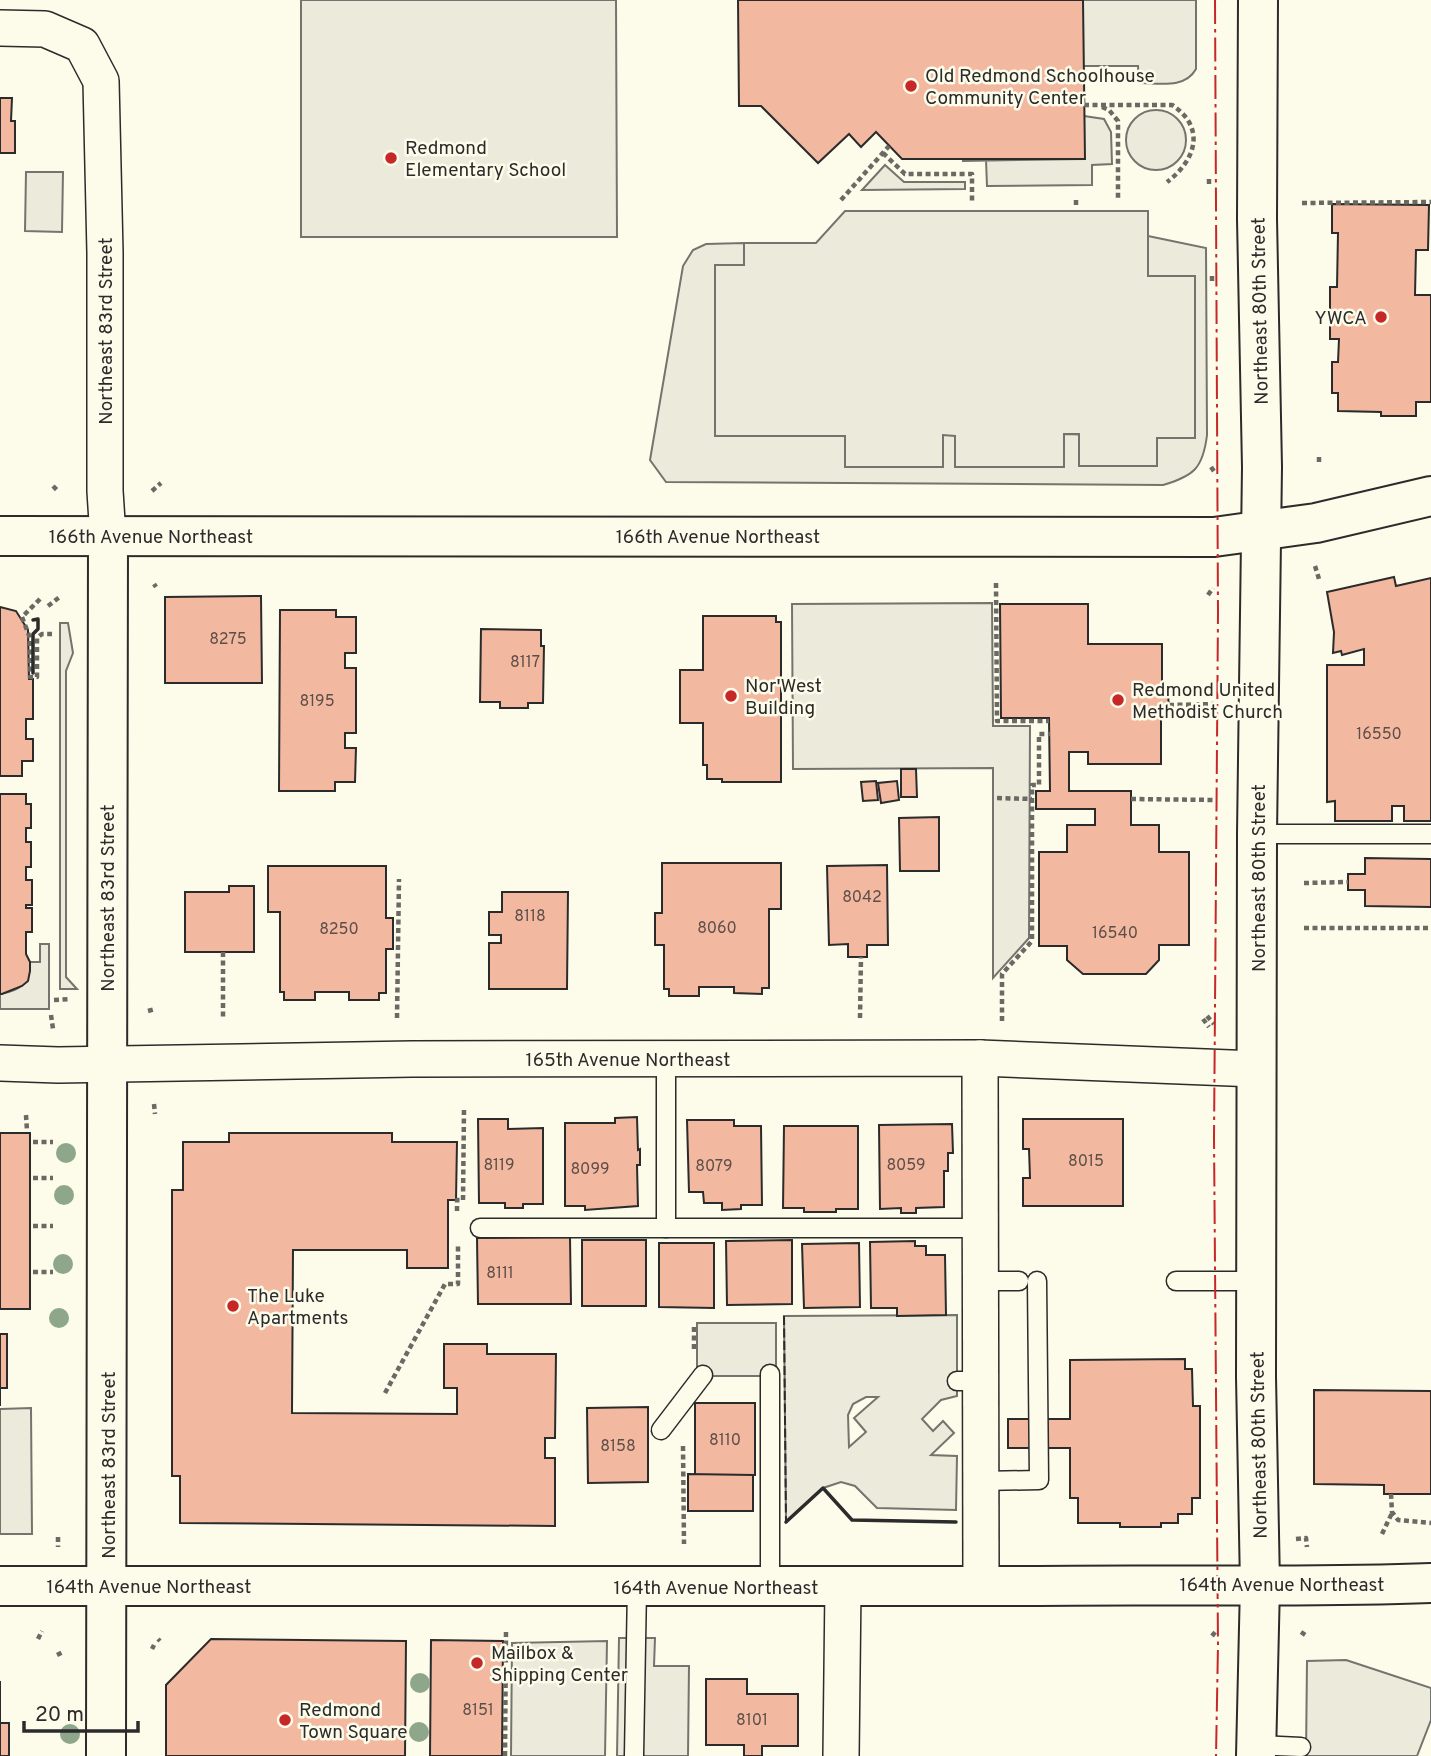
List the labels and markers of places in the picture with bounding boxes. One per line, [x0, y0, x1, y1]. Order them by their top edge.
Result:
place label: Old Redmond Schoolhouse Community Center [925, 65, 1155, 111]
marker: Old Redmond Schoolhouse Community Center [903, 78, 919, 94]
place label: Redmond Elementary School [405, 137, 566, 183]
marker: Redmond Elementary School [383, 150, 399, 166]
place label: YWCA [1315, 307, 1367, 331]
marker: YWCA [1373, 309, 1389, 325]
place label: Nor'West Building [745, 675, 822, 721]
place label: Redmond United Methodist Church [1132, 679, 1283, 725]
marker: Nor'West Building [723, 688, 739, 704]
marker: Redmond United Methodist Church [1110, 692, 1126, 708]
place label: The Luke Apartments [247, 1285, 348, 1331]
marker: The Luke Apartments [225, 1298, 241, 1314]
place label: Mailbox & Shipping Center [491, 1642, 629, 1688]
marker: Mailbox & Shipping Center [469, 1655, 485, 1671]
place label: Redmond Town Square [299, 1699, 407, 1745]
marker: Redmond Town Square [277, 1712, 293, 1728]

